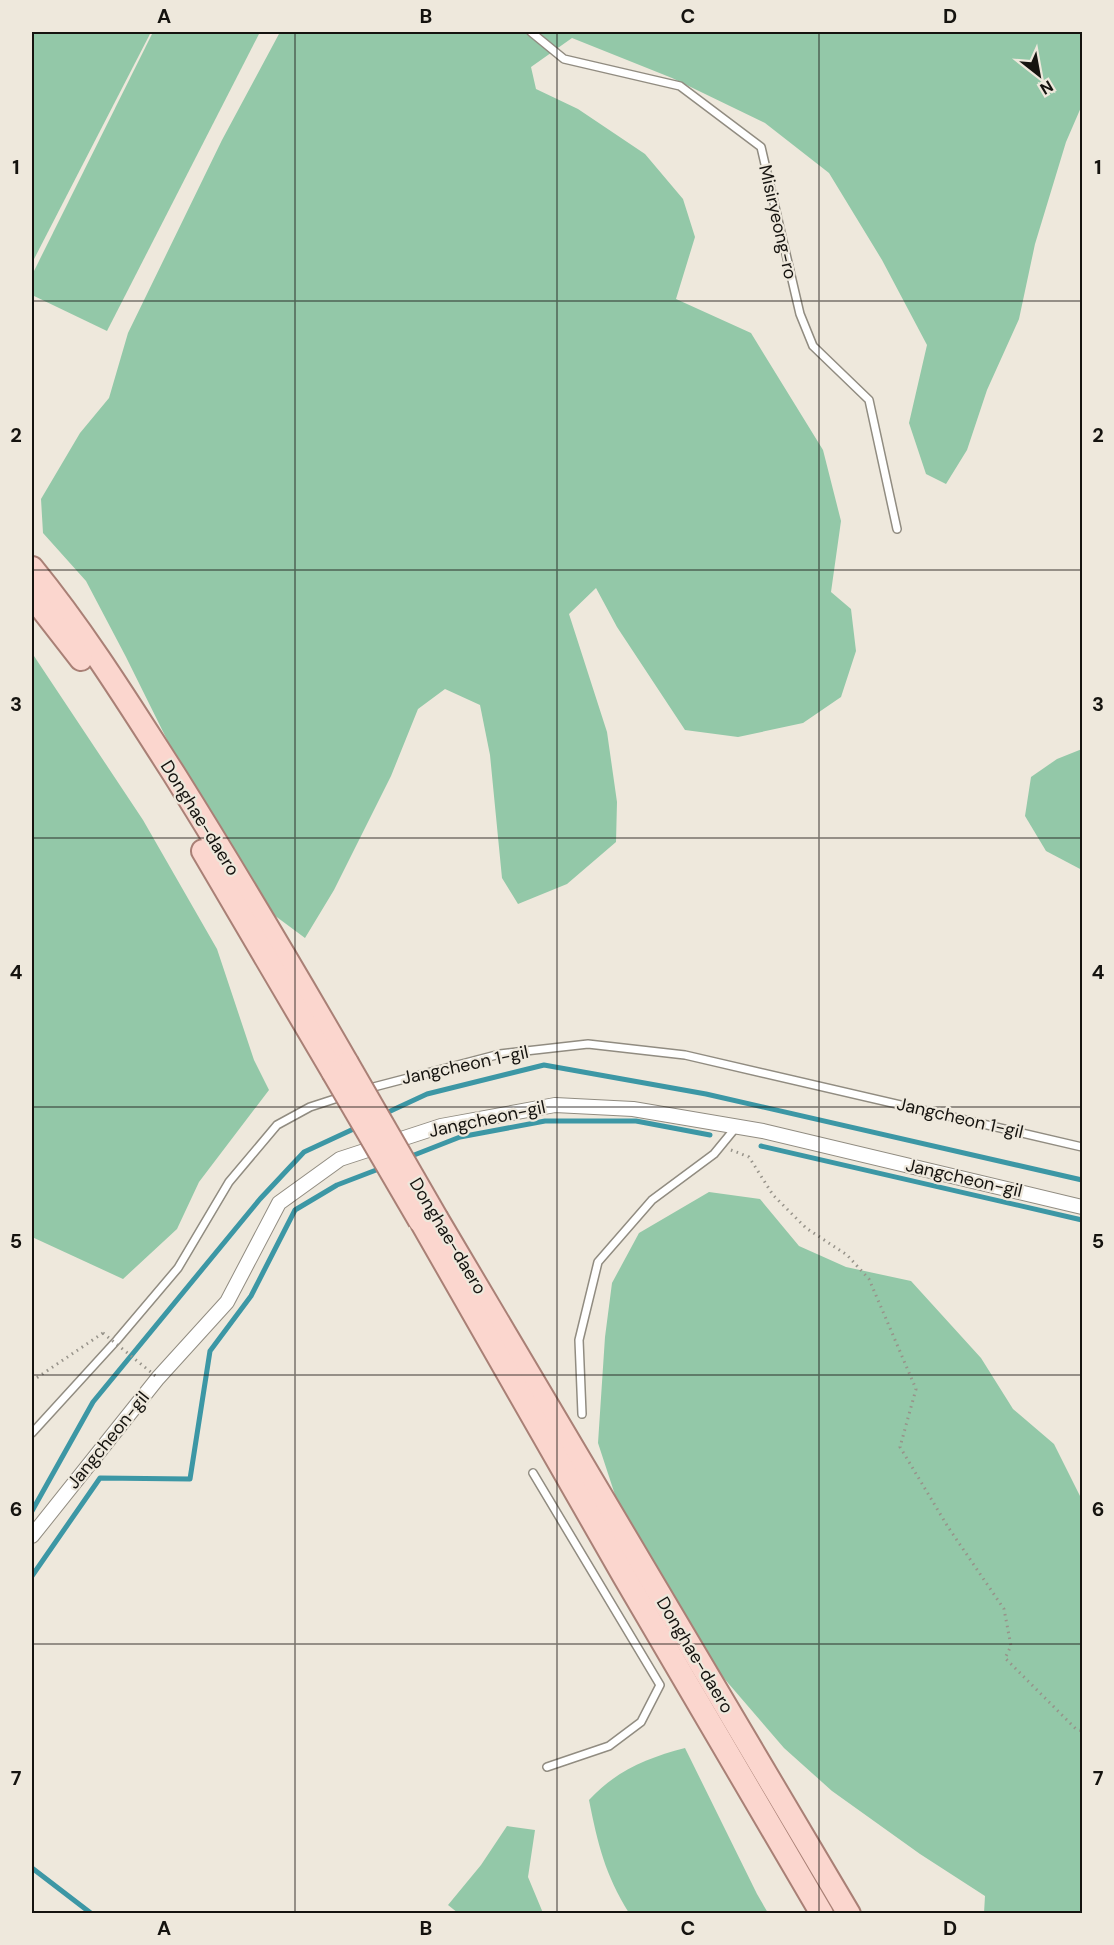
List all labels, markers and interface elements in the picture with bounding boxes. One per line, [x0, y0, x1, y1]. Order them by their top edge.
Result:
text: A [157, 3, 171, 29]
text: B [420, 3, 432, 29]
text: C [681, 3, 695, 29]
text: D [943, 3, 957, 29]
north arrow [1009, 45, 1069, 105]
text: N [1036, 75, 1057, 99]
text: 1 [12, 154, 20, 180]
text: 1 [1094, 154, 1102, 180]
street label: Misiryeong-ro [753, 162, 803, 282]
text: 2 [10, 422, 22, 448]
text: 2 [1092, 422, 1104, 448]
text: 3 [10, 691, 22, 717]
text: 3 [1092, 691, 1104, 717]
street label: Donghae-daero [155, 756, 245, 880]
text: 4 [10, 959, 23, 985]
text: 4 [1092, 959, 1105, 985]
street label: Jangcheon 1-gil [399, 1040, 531, 1090]
street label: Jangcheon 1-gil [894, 1092, 1026, 1144]
street label: Jangcheon-gil [426, 1095, 548, 1143]
street label: Jangcheon-gil [903, 1153, 1025, 1203]
street label: Donghae-daero [404, 1173, 492, 1299]
text: 5 [10, 1228, 22, 1254]
text: 5 [1092, 1228, 1104, 1254]
street label: Jangcheon-gil [61, 1386, 155, 1494]
text: 6 [10, 1496, 22, 1522]
text: 6 [1092, 1496, 1104, 1522]
street label: Donghae-daero [651, 1592, 739, 1718]
text: 7 [11, 1765, 22, 1791]
text: 7 [1093, 1765, 1104, 1791]
text: A [157, 1915, 171, 1941]
text: B [420, 1915, 432, 1941]
text: C [681, 1915, 695, 1941]
text: D [943, 1915, 957, 1941]

